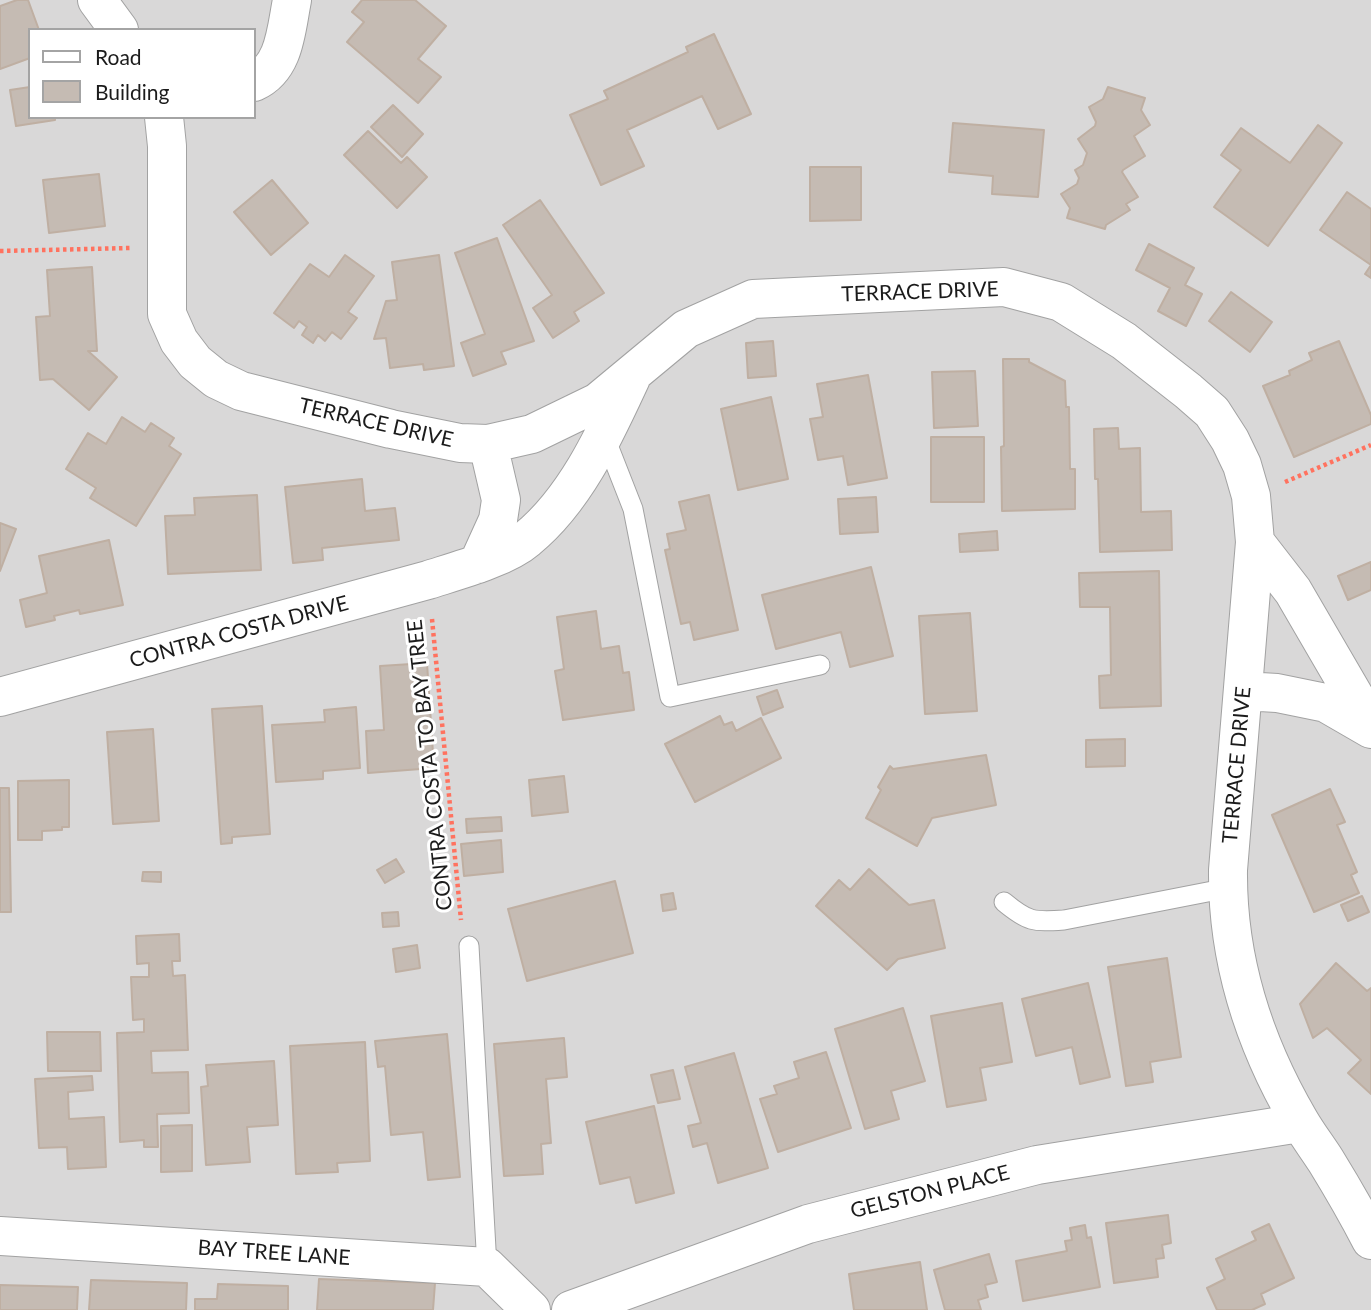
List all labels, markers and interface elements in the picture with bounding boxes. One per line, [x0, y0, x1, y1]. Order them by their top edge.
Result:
legend [28, 28, 256, 119]
text: Road [95, 44, 142, 69]
text: Building [95, 79, 170, 104]
street label: TERRACE DRIVE [841, 277, 999, 307]
street label: TERRACE DRIVE [296, 393, 456, 453]
street label: CONTRA COSTA DRIVE [127, 591, 351, 673]
street label: CONTRA COSTA TO BAY TREE [402, 618, 458, 912]
street label: TERRACE DRIVE [1218, 685, 1256, 845]
street label: GELSTON PLACE [848, 1160, 1012, 1224]
street label: BAY TREE LANE [197, 1235, 351, 1271]

